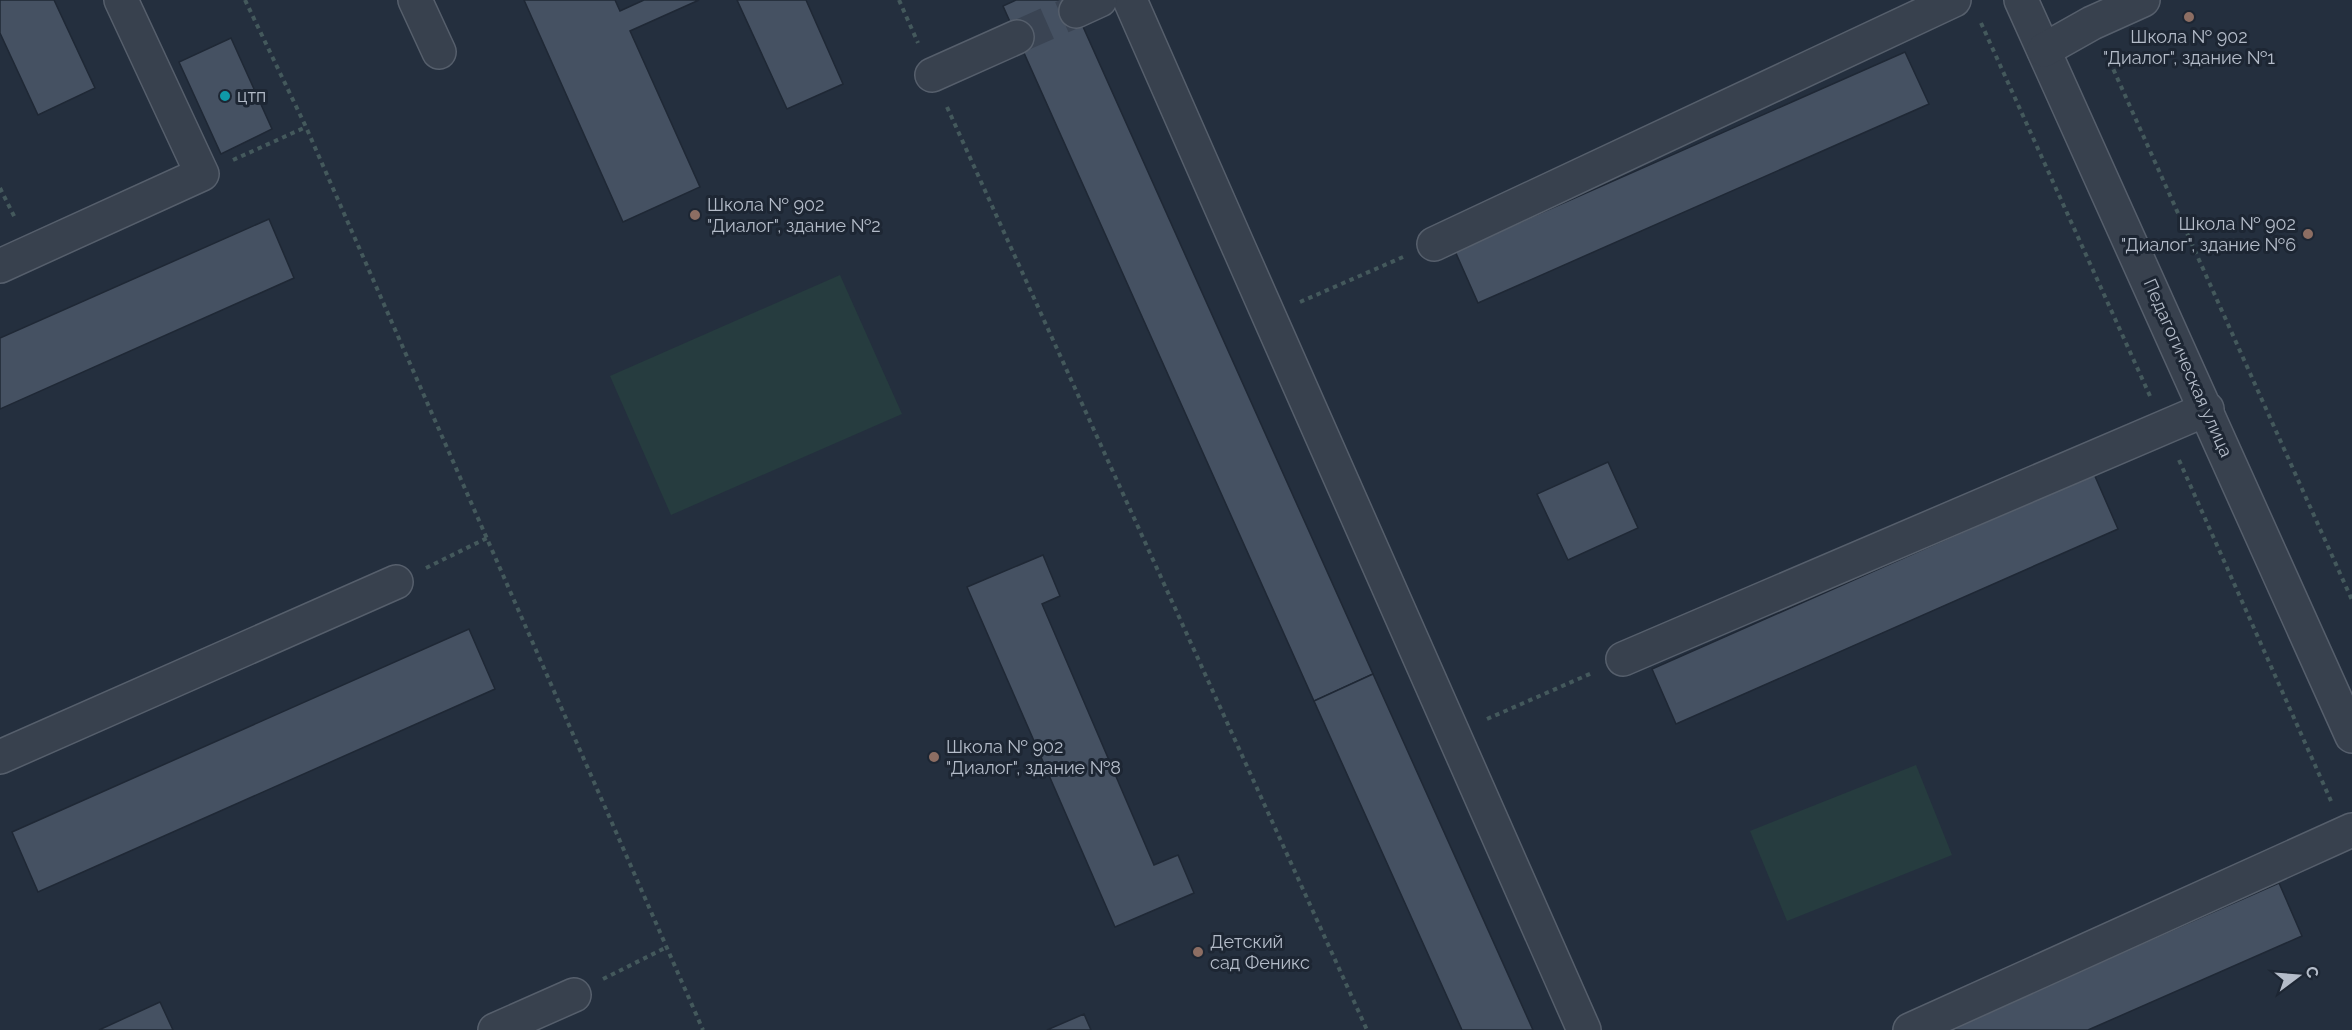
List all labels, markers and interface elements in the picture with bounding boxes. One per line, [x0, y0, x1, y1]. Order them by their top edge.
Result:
marker: Школа № 902 "Диалог", здание №1 [2182, 10, 2196, 24]
place label: Школа № 902 "Диалог", здание №1 [2103, 26, 2275, 68]
place label: цтп [237, 85, 266, 106]
marker: цтп [218, 89, 232, 103]
place label: Школа № 902 "Диалог", здание №2 [707, 194, 881, 236]
marker: Школа № 902 "Диалог", здание №2 [688, 208, 702, 222]
place label: Школа № 902 "Диалог", здание №6 [2121, 213, 2296, 255]
marker: Школа № 902 "Диалог", здание №6 [2301, 227, 2315, 241]
street label: Педагогическая улица [2140, 275, 2237, 460]
place label: Школа № 902 "Диалог", здание №8 [946, 736, 1121, 778]
marker: Школа № 902 "Диалог", здание №8 [927, 750, 941, 764]
place label: Детский сад Феникс [1210, 931, 1310, 973]
marker: Детский сад Феникс [1191, 945, 1205, 959]
north arrow [2268, 946, 2328, 1006]
text: С [2301, 964, 2323, 980]

